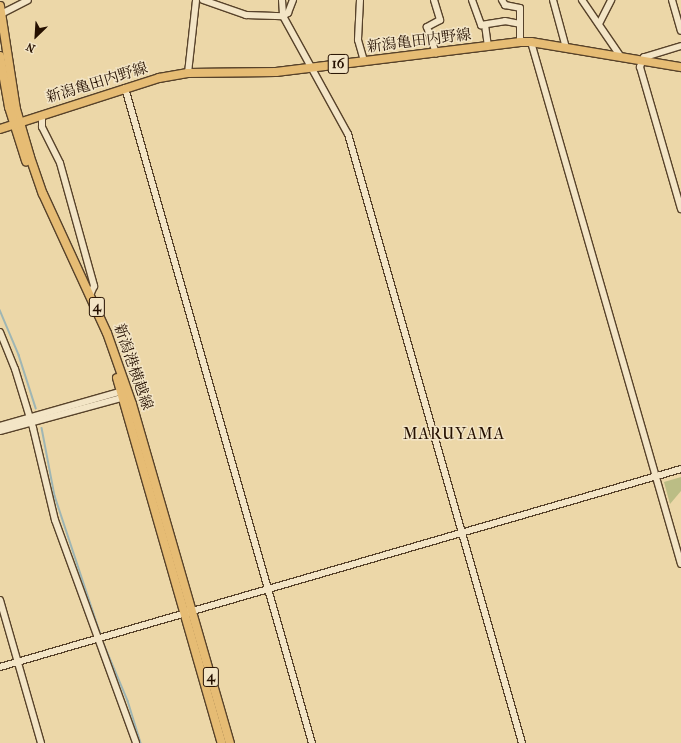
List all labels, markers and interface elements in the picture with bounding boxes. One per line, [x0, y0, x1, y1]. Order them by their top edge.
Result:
north arrow [16, 16, 56, 56]
street label: 新潟亀田内野線 [366, 26, 472, 56]
text: N [24, 40, 37, 55]
road number: 16 [327, 52, 349, 76]
street label: 新潟亀田内野線 [44, 59, 150, 107]
road number: 4 [88, 295, 106, 319]
street label: 新潟港横越線 [110, 322, 156, 412]
district label: MARUYAMA [403, 424, 505, 444]
road number: 4 [202, 665, 220, 689]

